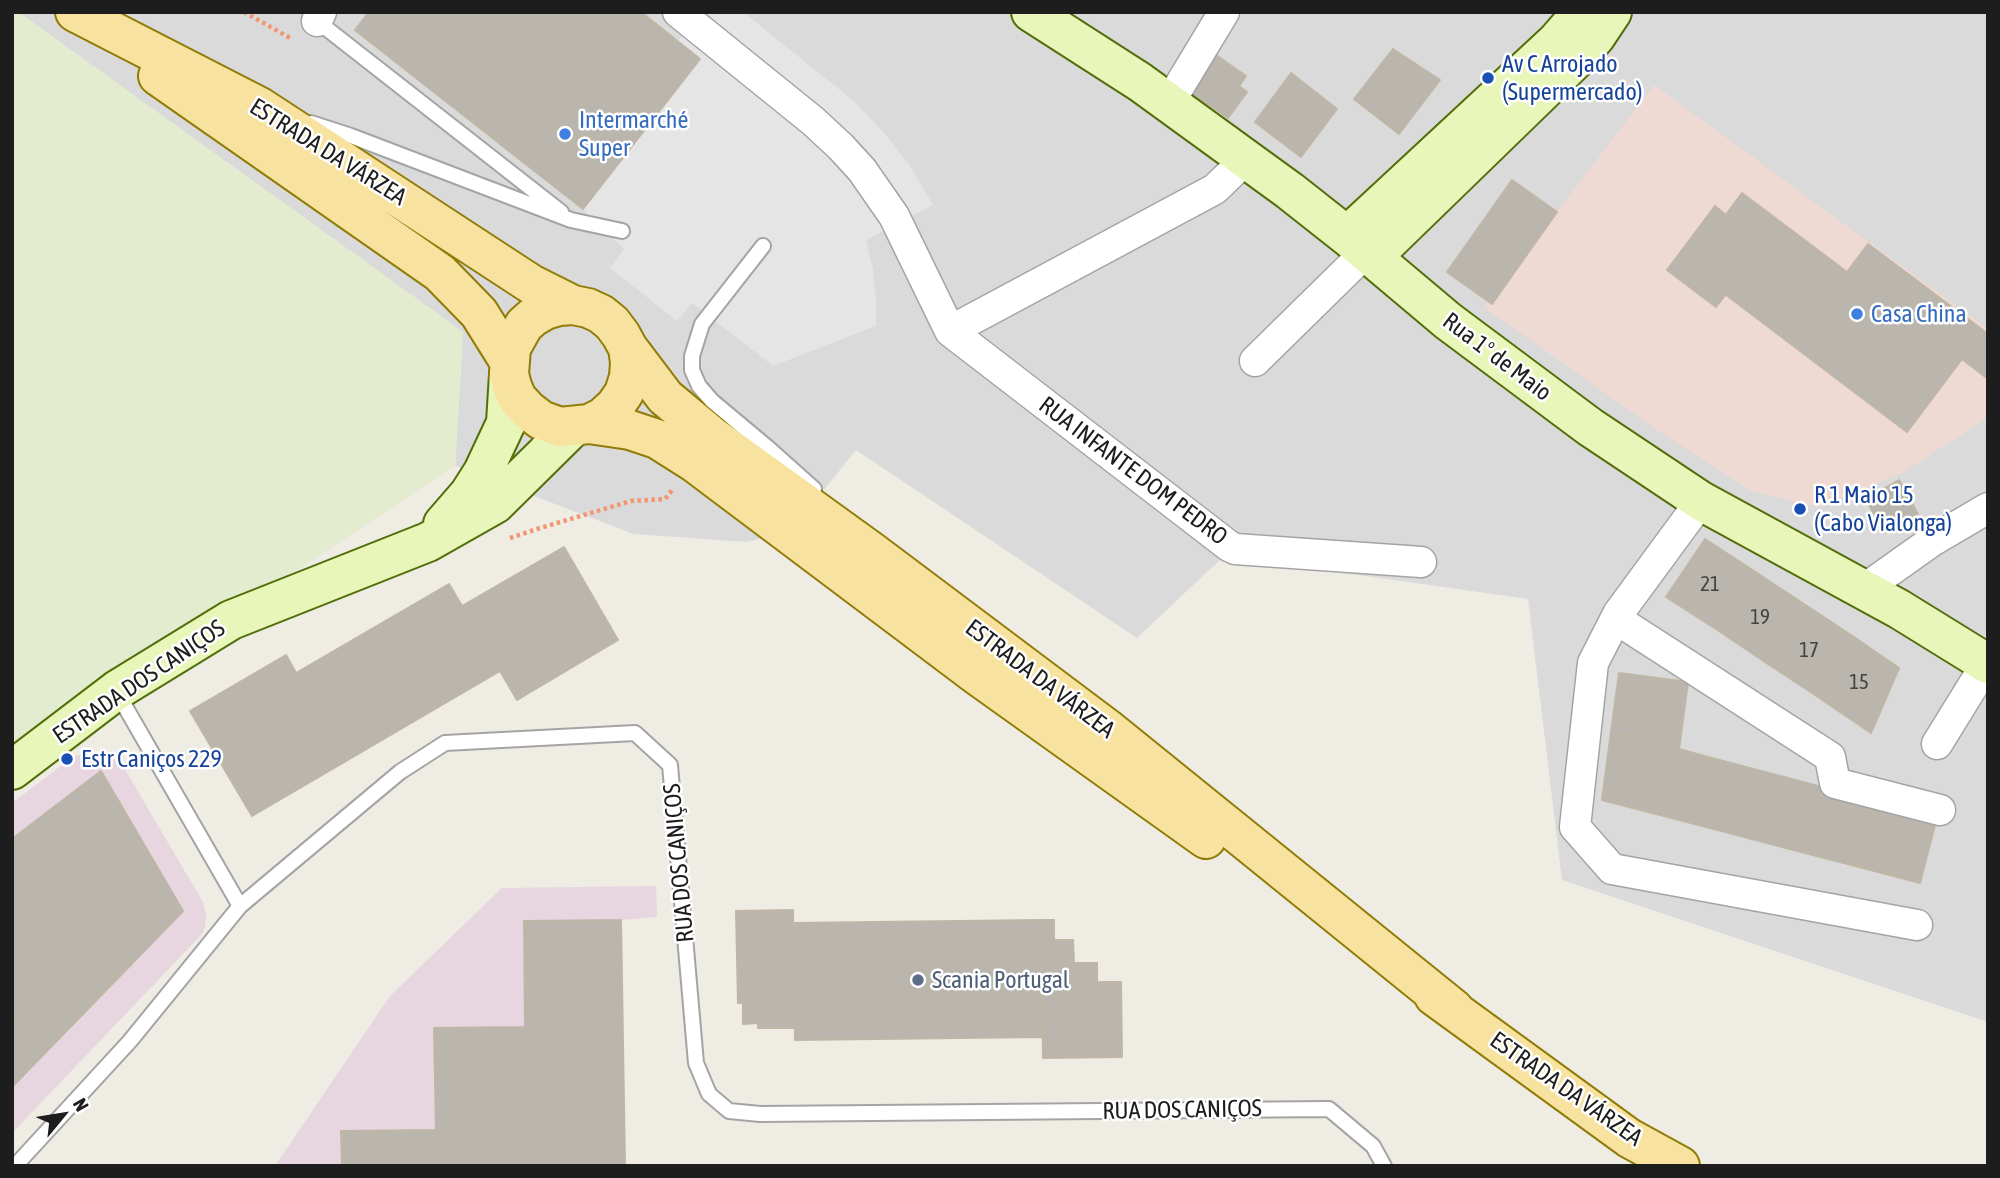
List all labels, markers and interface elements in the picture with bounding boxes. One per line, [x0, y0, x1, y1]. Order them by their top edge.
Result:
place label: Av C Arrojado (Supermercado) [1502, 50, 1642, 106]
marker: Av C Arrojado (Supermercado) [1480, 70, 1496, 86]
street label: ESTRADA DA VÁRZEA [244, 92, 412, 212]
place label: Intermarché Super [579, 106, 688, 162]
marker: Intermarché Super [557, 126, 573, 142]
place label: Casa China [1871, 300, 1967, 328]
marker: Casa China [1849, 306, 1865, 322]
street label: Rua 1º de Maio [1437, 307, 1557, 407]
street label: RUA INFANTE DOM PEDRO [1033, 391, 1233, 551]
place label: R 1 Maio 15 (Cabo Vialonga) [1814, 481, 1952, 537]
marker: R 1 Maio 15 (Cabo Vialonga) [1792, 501, 1808, 517]
house number: 21 [1700, 571, 1720, 597]
house number: 19 [1750, 604, 1770, 630]
street label: ESTRADA DOS CANIÇOS [48, 614, 230, 750]
street label: ESTRADA DA VÁRZEA [960, 614, 1120, 744]
house number: 17 [1799, 637, 1819, 663]
house number: 15 [1849, 669, 1869, 695]
place label: Estr Caniços 229 [81, 745, 222, 773]
marker: Estr Caniços 229 [59, 751, 75, 767]
street label: RUA DOS CANIÇOS [658, 782, 700, 944]
place label: Scania Portugal [932, 966, 1069, 994]
marker: Scania Portugal [910, 972, 926, 988]
street label: ESTRADA DA VÁRZEA [1484, 1026, 1648, 1152]
north arrow [28, 1080, 98, 1150]
text: N [69, 1094, 94, 1115]
street label: RUA DOS CANIÇOS [1102, 1094, 1262, 1126]

